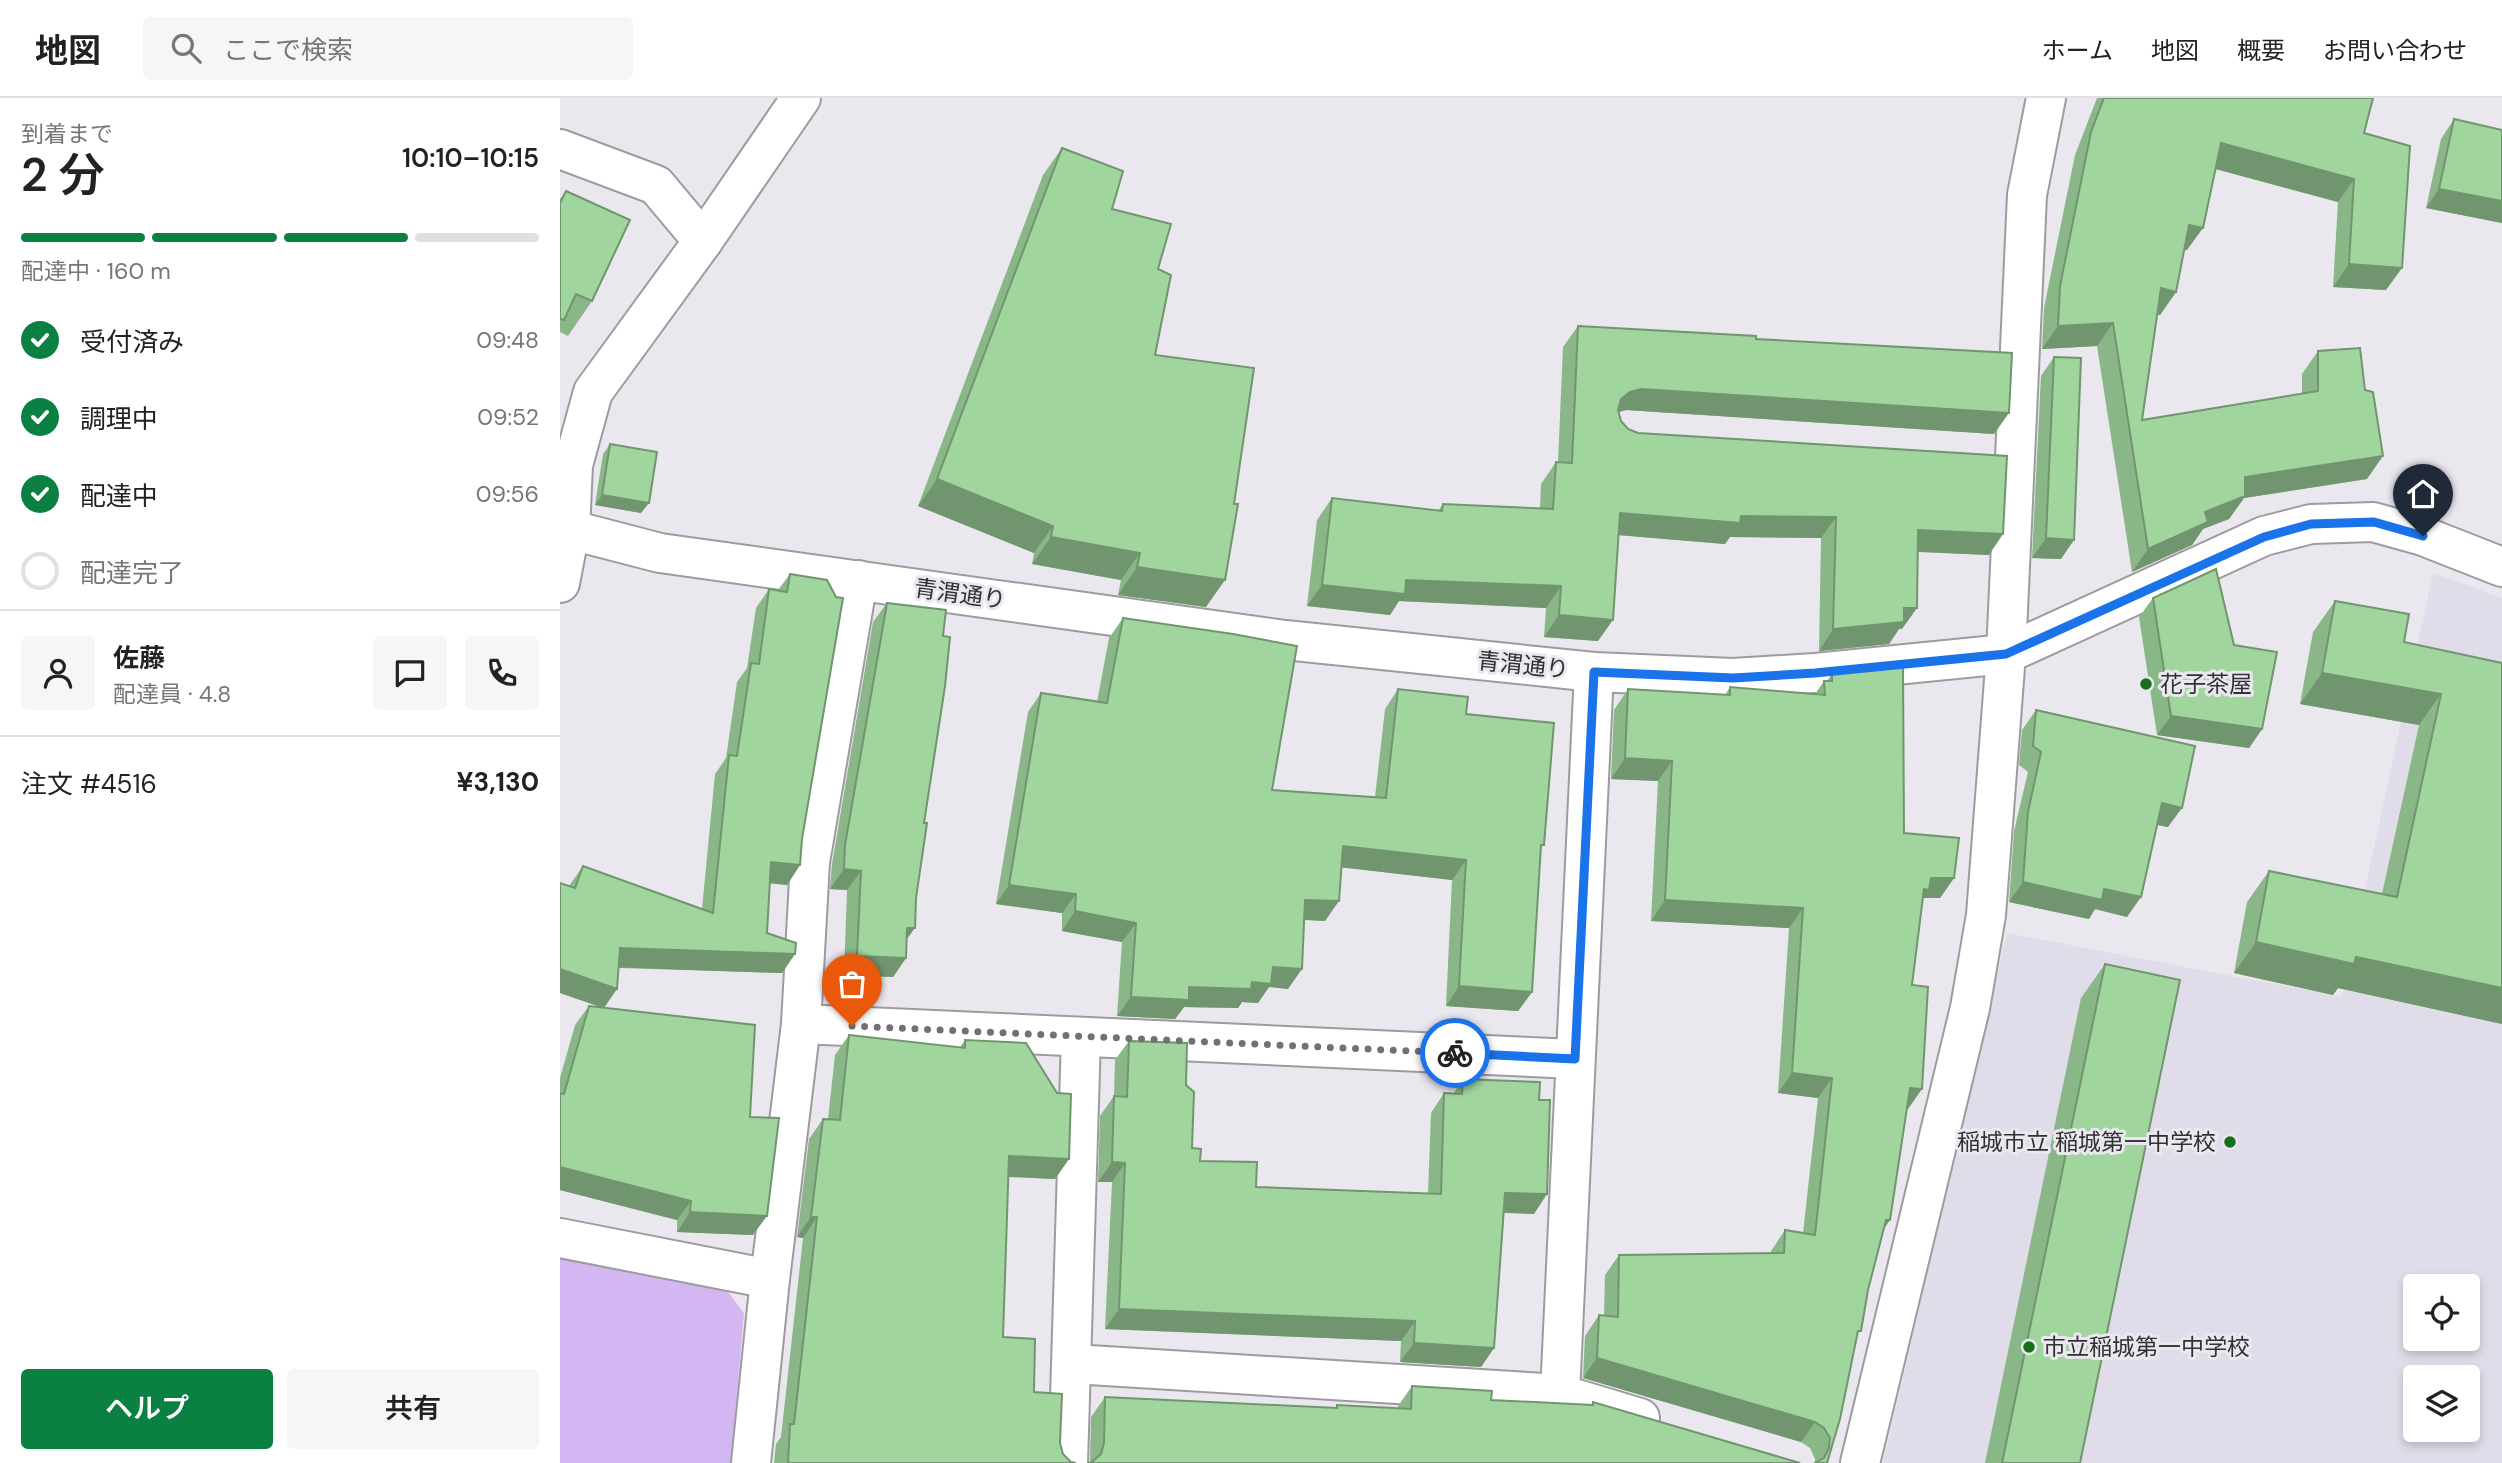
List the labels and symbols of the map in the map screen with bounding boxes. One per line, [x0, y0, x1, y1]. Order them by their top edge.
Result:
pin [2393, 464, 2453, 536]
street label: 青渭通り [912, 573, 1008, 615]
street label: 青渭通り [1476, 645, 1570, 685]
place label: 花子茶屋 [2160, 669, 2252, 699]
marker: 花子茶屋 [2138, 676, 2154, 692]
pin [822, 954, 882, 1026]
courier [1420, 1018, 1490, 1088]
place label: 稲城市立 稲城第一中学校 [1957, 1127, 2216, 1157]
marker: 稲城市立 稲城第一中学校 [2222, 1134, 2238, 1150]
place label: 市立稲城第一中学校 [2043, 1332, 2250, 1362]
marker: 市立稲城第一中学校 [2021, 1339, 2037, 1355]

